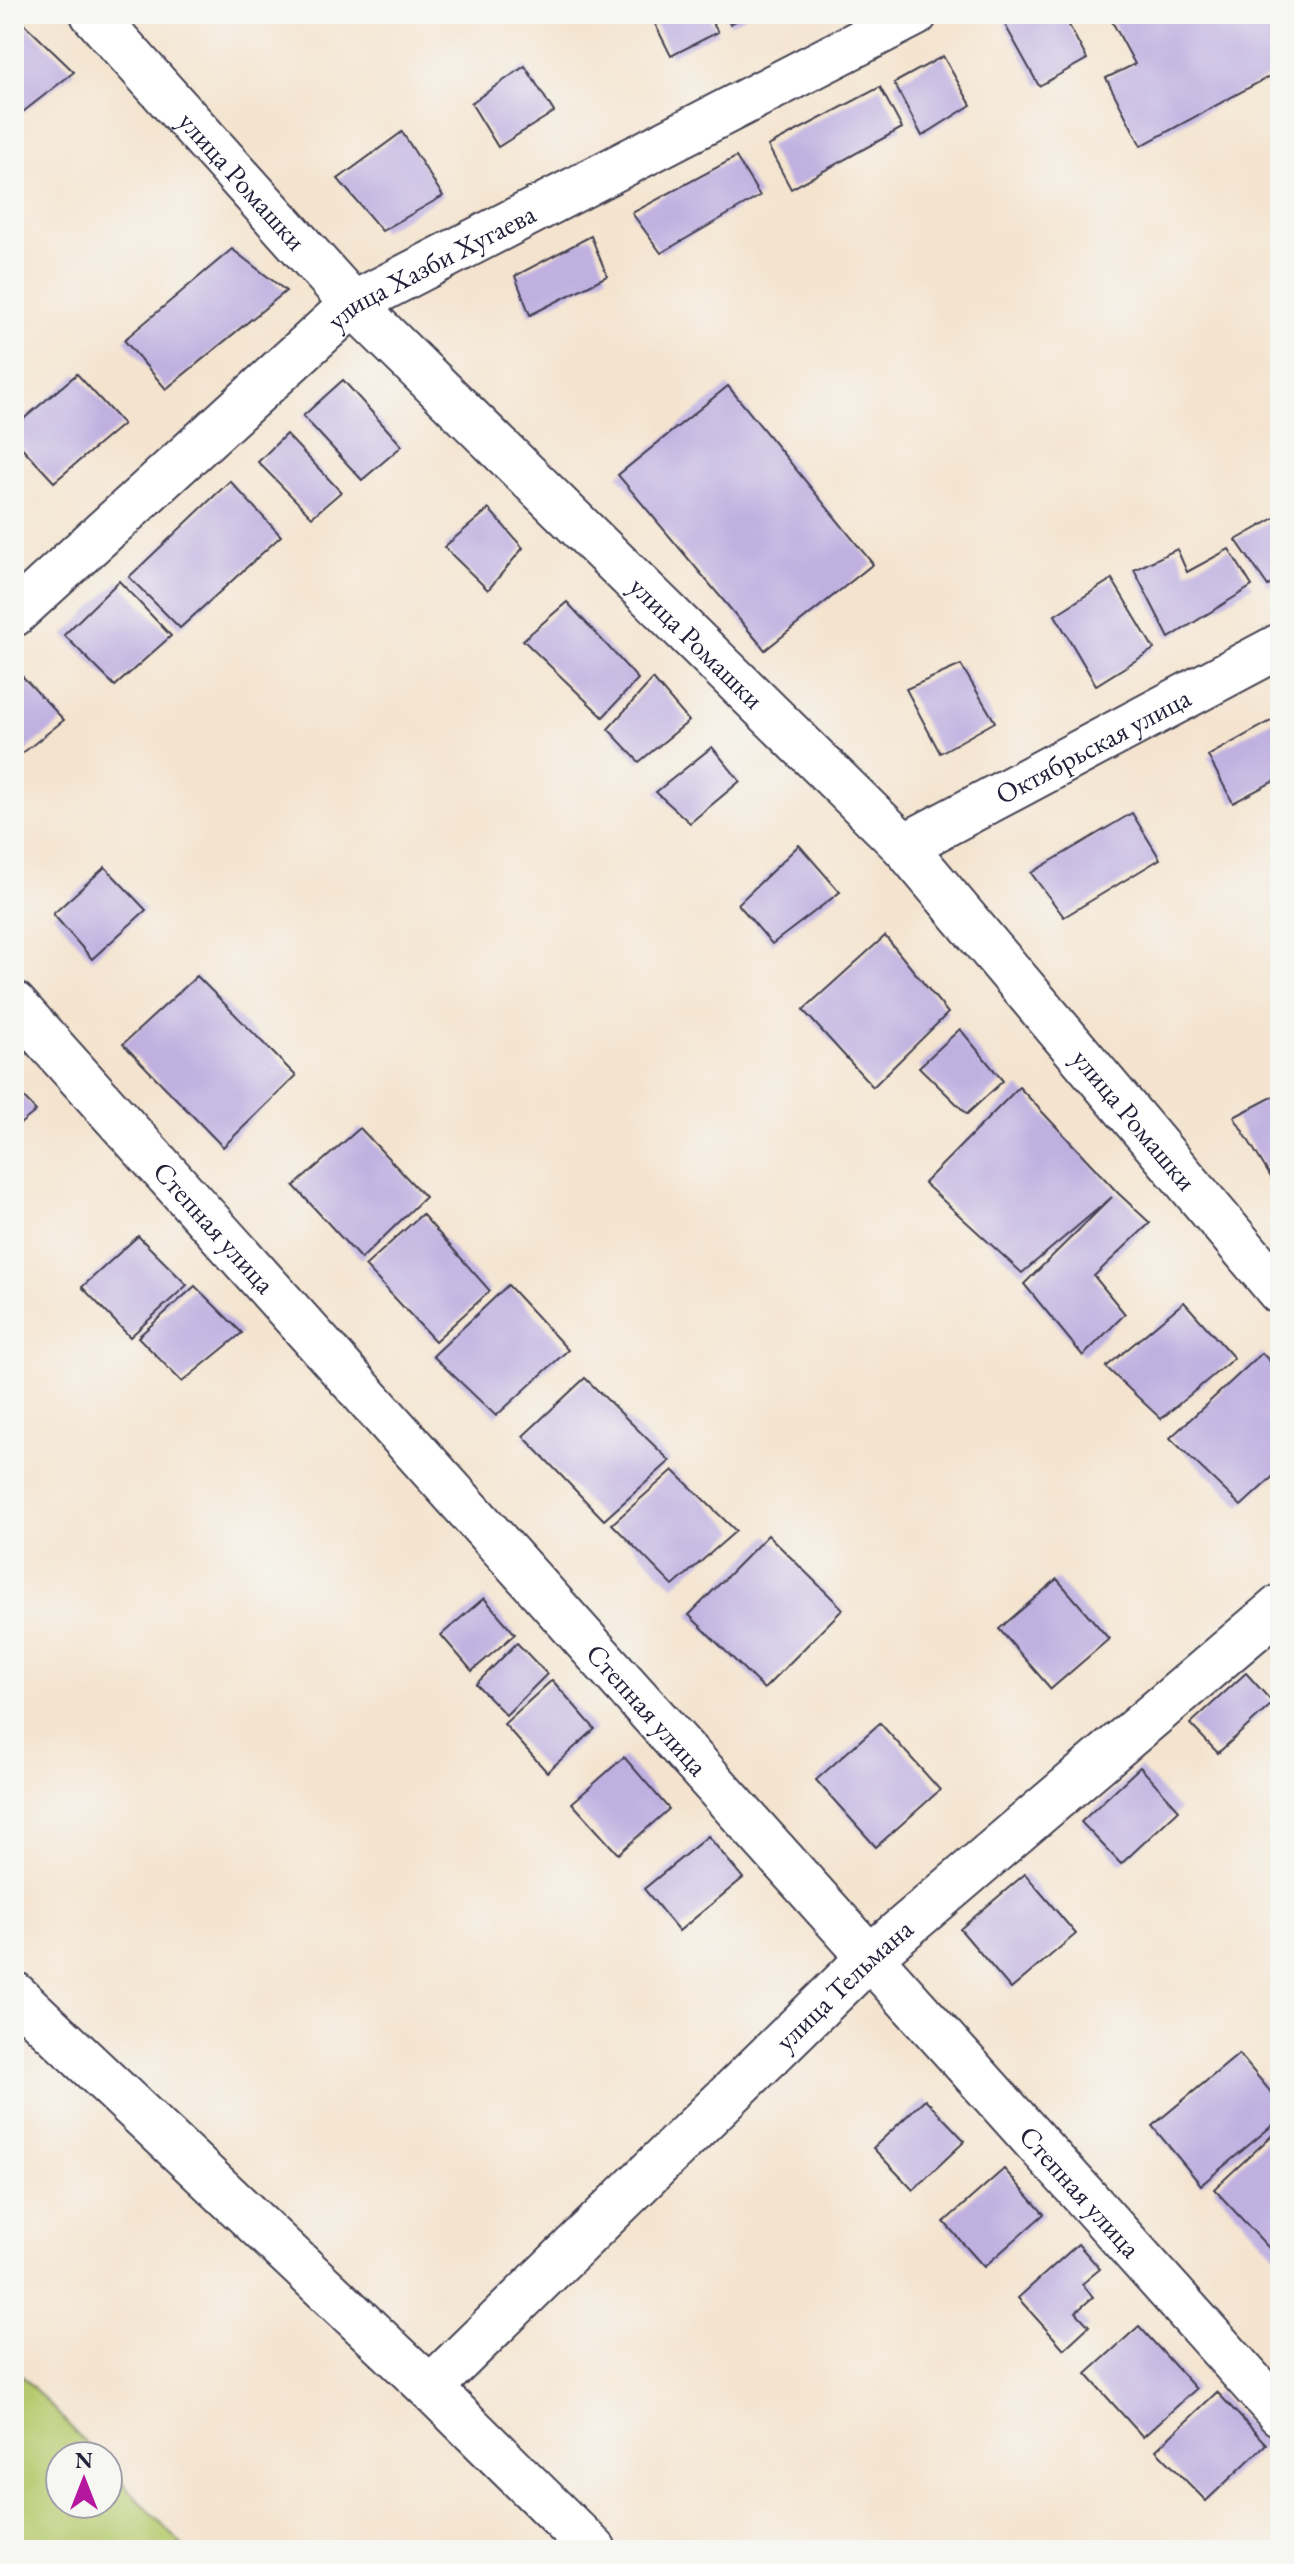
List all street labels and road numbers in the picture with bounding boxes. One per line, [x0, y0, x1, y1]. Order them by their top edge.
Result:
street label: улица Ромашки [171, 104, 314, 258]
street label: улица Хазби Хугаева [319, 195, 542, 337]
street label: улица Ромашки [622, 568, 772, 717]
street label: Октябрьская улица [989, 679, 1197, 812]
street label: улица Ромашки [1064, 1041, 1205, 1198]
street label: Степная улица [146, 1154, 284, 1302]
street label: Степная улица [579, 1636, 717, 1784]
street label: улица Тельмана [767, 1910, 921, 2058]
street label: Степная улица [1012, 2118, 1150, 2266]

